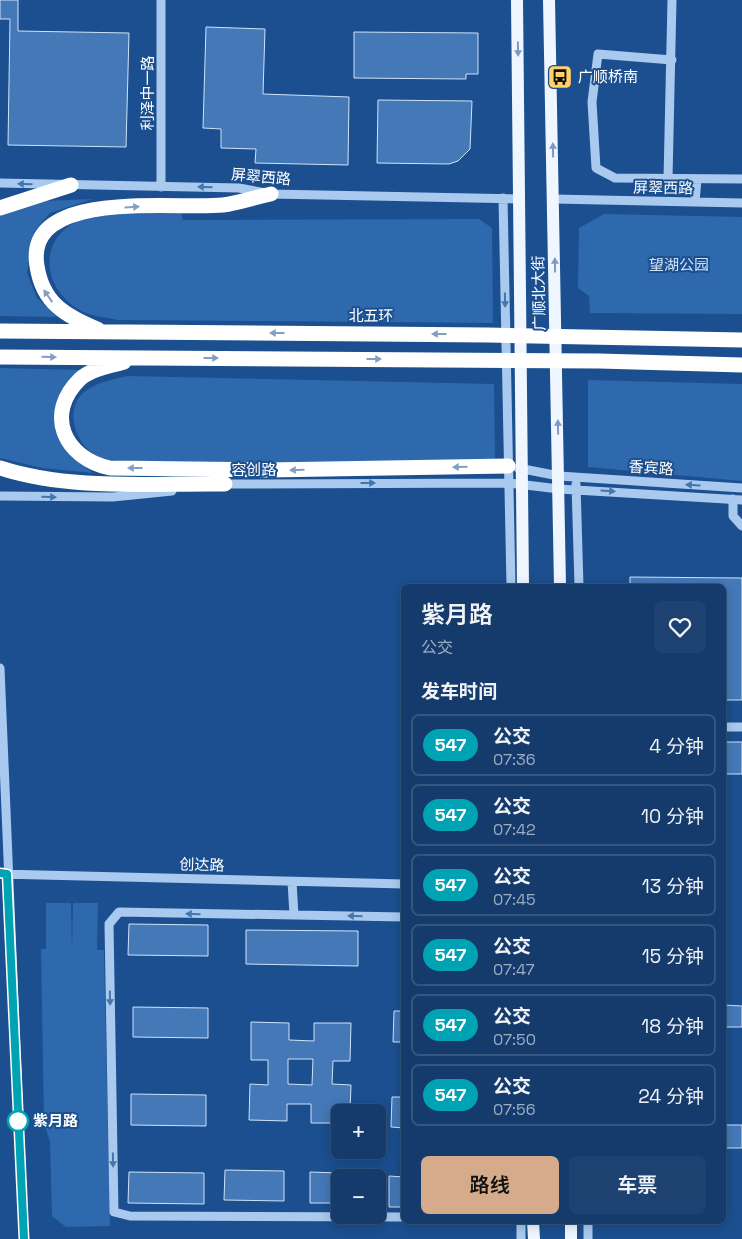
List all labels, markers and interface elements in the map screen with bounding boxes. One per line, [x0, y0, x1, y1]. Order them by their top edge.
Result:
one-way arrow [514, 41, 522, 57]
street label: 利泽中一路 [138, 55, 157, 131]
bus stop icon: 广顺桥南 [547, 64, 573, 90]
place label: 广顺桥南 [578, 67, 638, 86]
one-way arrow [549, 142, 557, 158]
street label: 屏翠西路 [230, 164, 292, 189]
street label: 屏翠西路 [633, 177, 693, 198]
one-way arrow [17, 179, 33, 187]
one-way arrow [197, 183, 213, 191]
one-way arrow [124, 202, 140, 210]
street label: 广顺北大街 [528, 255, 549, 331]
park label: 望湖公园 [649, 255, 709, 274]
one-way arrow [551, 256, 559, 272]
one-way arrow [43, 289, 53, 303]
one-way arrow [501, 292, 509, 308]
street label: 北五环 [348, 306, 394, 325]
one-way arrow [269, 329, 285, 337]
one-way arrow [431, 330, 447, 338]
one-way arrow [41, 353, 57, 361]
one-way arrow [203, 354, 219, 362]
one-way arrow [366, 355, 382, 363]
one-way arrow [554, 419, 562, 435]
street label: 香宾路 [628, 456, 674, 479]
street label: 容创路 [231, 460, 277, 479]
one-way arrow [451, 463, 467, 471]
one-way arrow [126, 464, 142, 472]
one-way arrow [289, 466, 305, 474]
one-way arrow [360, 479, 376, 487]
one-way arrow [685, 480, 701, 488]
one-way arrow [600, 488, 616, 496]
one-way arrow [41, 493, 57, 501]
text: 紫月路 [421, 599, 493, 630]
button: heart [654, 601, 706, 653]
text: 公交 [421, 637, 453, 658]
text: 发车时间 [421, 679, 497, 704]
text: 公交 [493, 724, 531, 749]
text: 547 [435, 733, 466, 756]
text: 4 分钟 [649, 734, 704, 759]
text: 07:36 [493, 749, 536, 770]
text: 公交 [493, 794, 531, 819]
text: 547 [435, 803, 466, 826]
text: 10 分钟 [641, 804, 704, 829]
text: 07:42 [493, 819, 536, 840]
street label: 创达路 [179, 854, 225, 875]
text: 公交 [493, 864, 531, 889]
text: 547 [435, 873, 466, 896]
text: 13 分钟 [642, 874, 704, 899]
text: 07:45 [493, 889, 536, 910]
one-way arrow [184, 910, 200, 918]
one-way arrow [347, 912, 363, 920]
text: 公交 [493, 934, 531, 959]
text: 547 [435, 943, 466, 966]
text: 15 分钟 [642, 944, 704, 969]
text: 07:47 [493, 959, 535, 980]
one-way arrow [107, 990, 115, 1006]
text: 公交 [493, 1004, 531, 1029]
text: 547 [435, 1013, 466, 1036]
text: 18 分钟 [641, 1014, 704, 1039]
text: 07:50 [493, 1029, 536, 1050]
text: 公交 [493, 1074, 531, 1099]
text: 547 [435, 1083, 466, 1106]
text: 24 分钟 [638, 1084, 704, 1109]
text: 07:56 [493, 1099, 535, 1120]
map controls [331, 1104, 386, 1224]
button: + [331, 1104, 386, 1159]
marker: 紫月路 [7, 1110, 29, 1132]
place label: 紫月路 [33, 1111, 78, 1130]
one-way arrow [109, 1152, 117, 1168]
button: 路线 [421, 1156, 559, 1214]
button: 车票 [569, 1156, 706, 1214]
button: − [331, 1169, 386, 1224]

